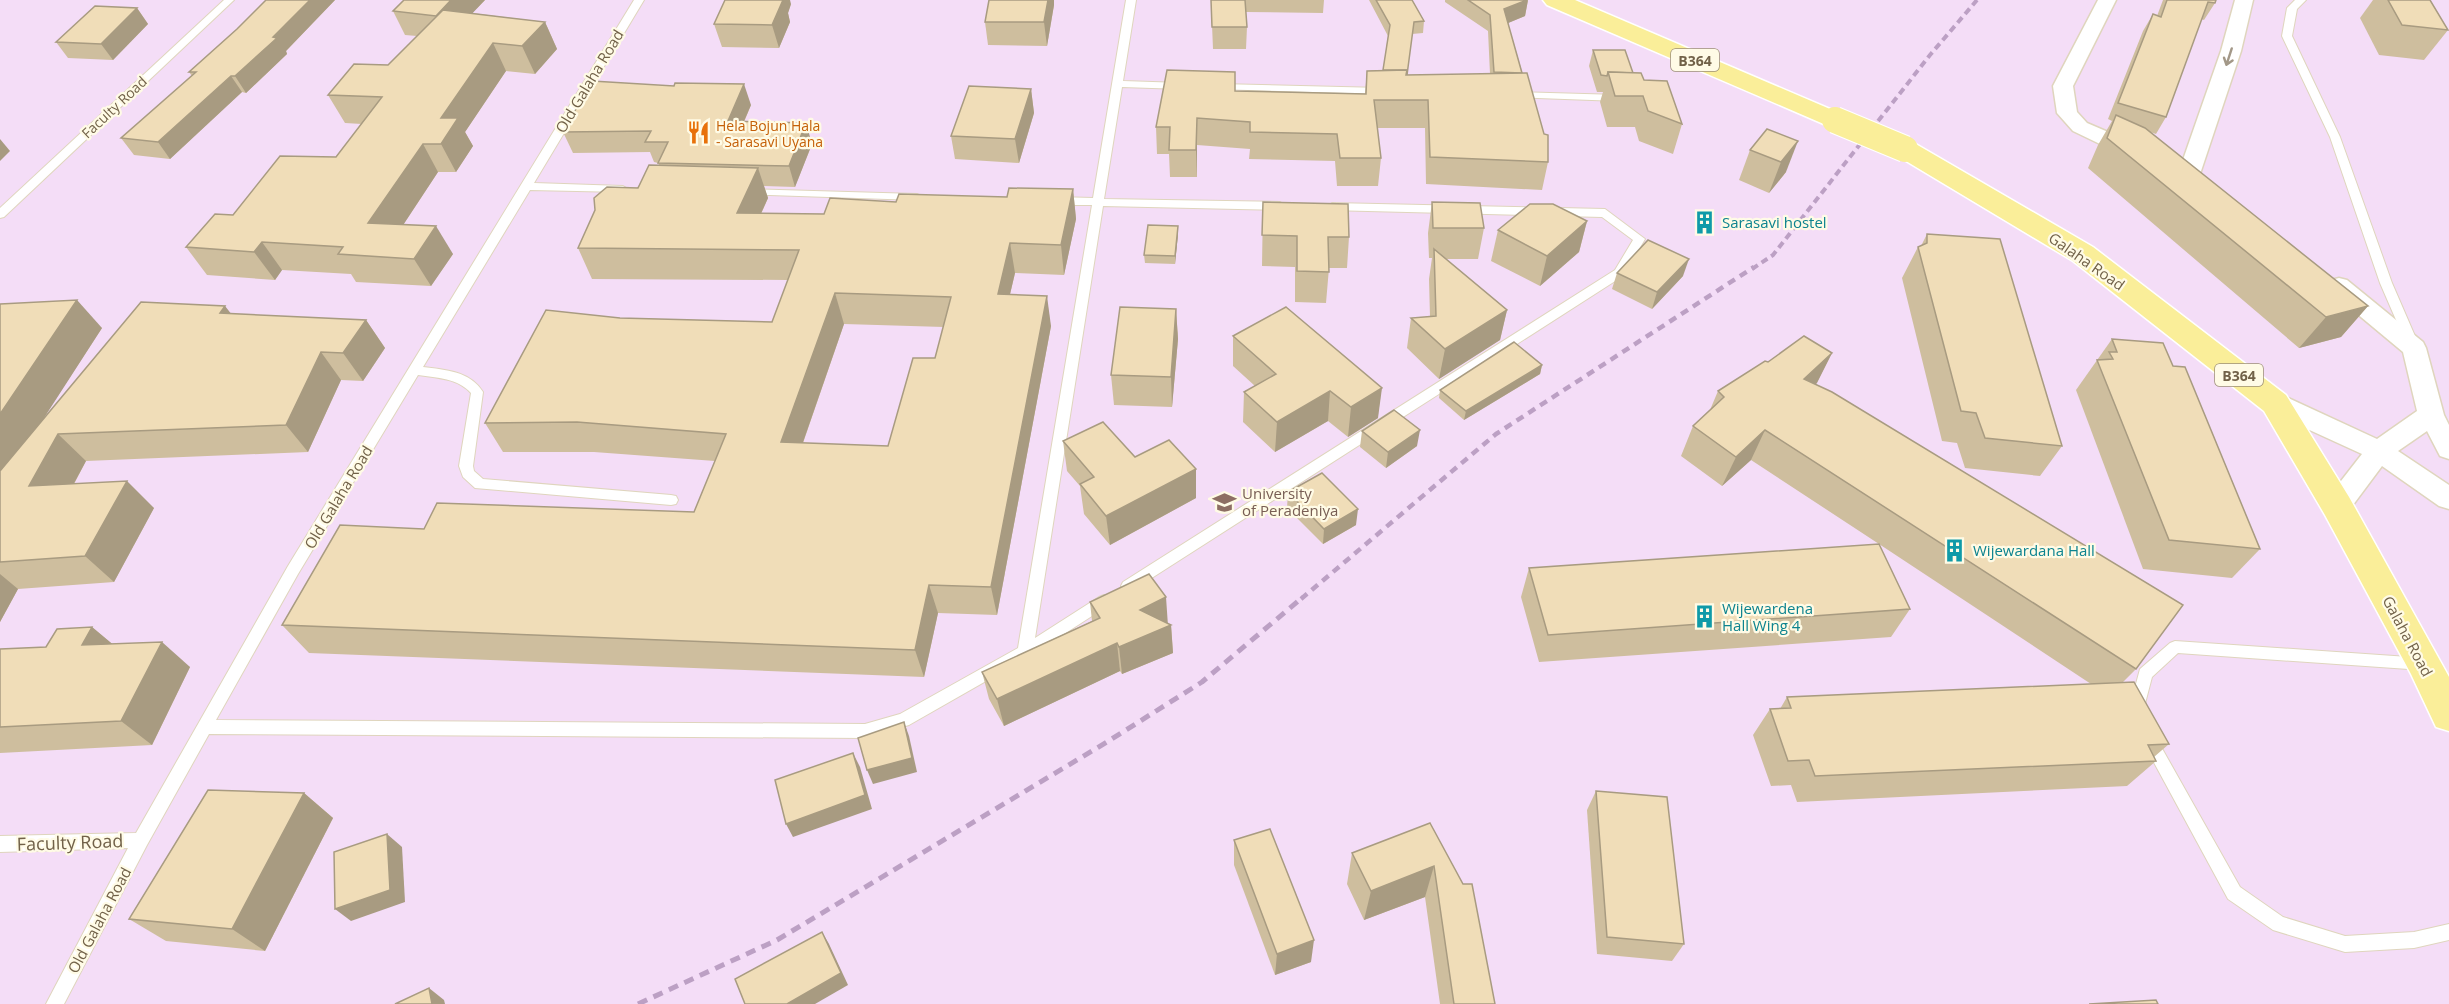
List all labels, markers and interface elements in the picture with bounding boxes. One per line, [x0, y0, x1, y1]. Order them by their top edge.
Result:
street label: Old Galaha Road [550, 26, 628, 136]
one-way arrow [2223, 47, 2234, 66]
road number: B364 [1671, 49, 1719, 71]
street label: Faculty Road [77, 72, 151, 142]
place label: Hela Bojun Hala - Sarasavi Uyana [716, 116, 823, 151]
restaurant icon: Hela Bojun Hala - Sarasavi Uyana [685, 120, 711, 146]
building icon: Sarasavi hostel [1691, 209, 1717, 235]
place label: Sarasavi hostel [1722, 212, 1827, 232]
street label: Galaha Road [2045, 227, 2129, 295]
road number: B364 [2215, 364, 2263, 386]
street label: Old Galaha Road [299, 442, 377, 552]
place label: University of Peradeniya [1242, 483, 1338, 520]
school or university icon: University of Peradeniya [1211, 489, 1237, 515]
building icon: Wijewardana Hall [1942, 537, 1968, 563]
place label: Wijewardana Hall [1973, 540, 2095, 560]
street label: Galaha Road [2378, 592, 2438, 680]
place label: Wijewardena Hall Wing 4 [1722, 598, 1813, 635]
building icon: Wijewardena Hall Wing 4 [1691, 604, 1717, 630]
street label: Faculty Road [16, 828, 124, 856]
street label: Old Galaha Road [63, 864, 135, 976]

